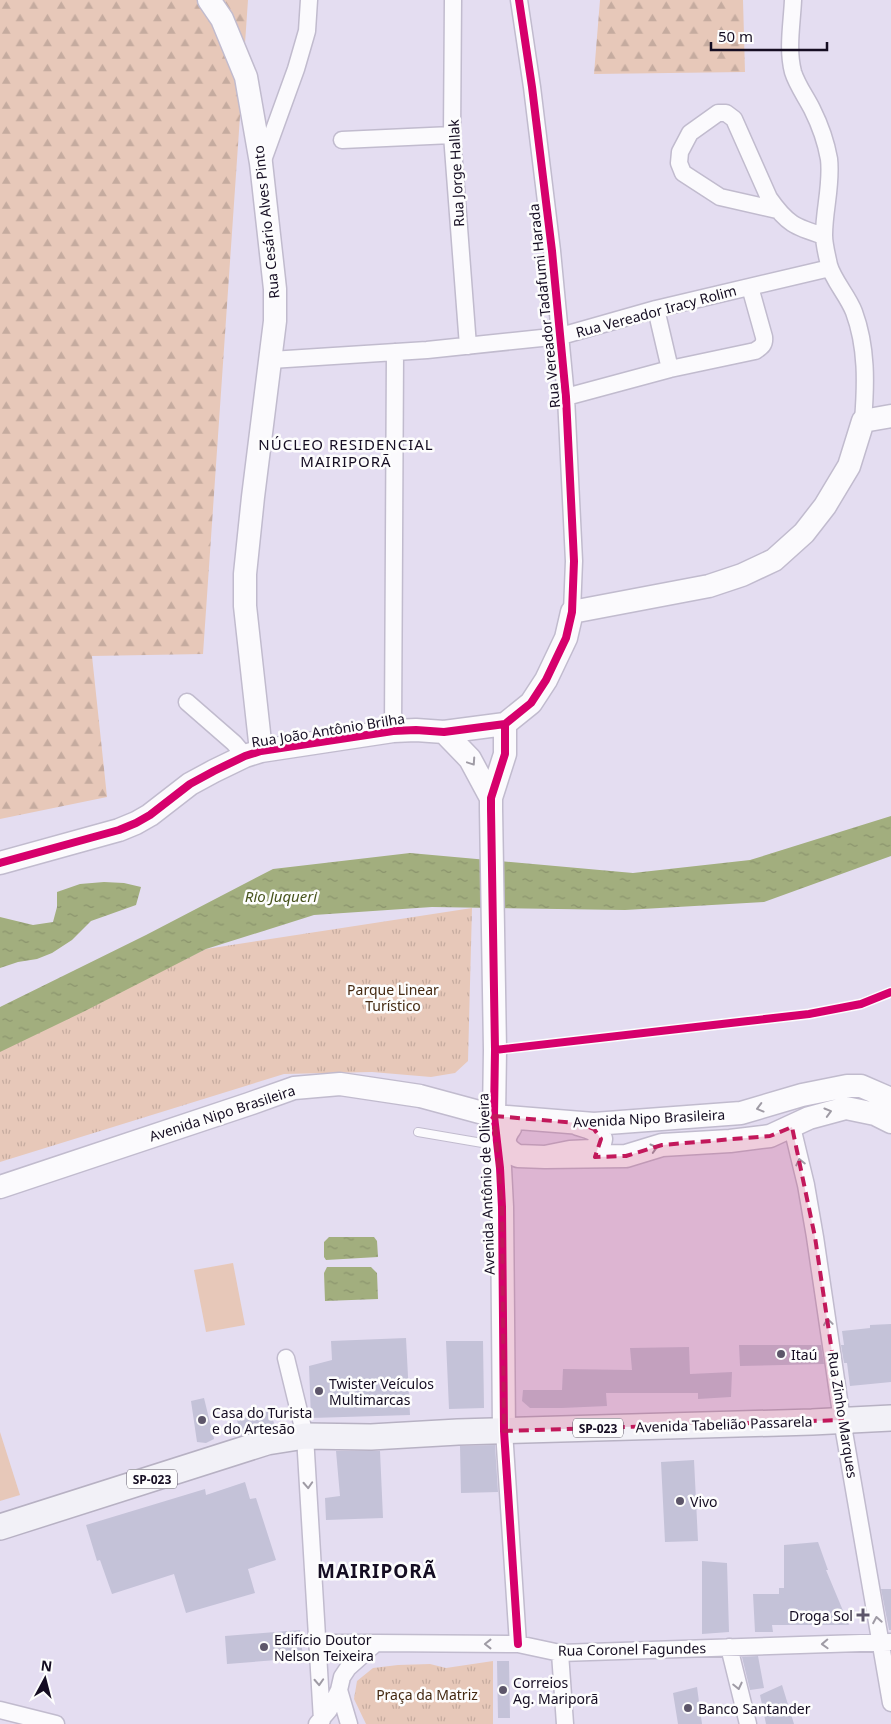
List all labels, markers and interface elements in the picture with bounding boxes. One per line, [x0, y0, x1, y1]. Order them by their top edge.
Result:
scale bar [711, 20, 827, 52]
text: 50 m [718, 26, 753, 46]
street label: Rua Jorge Hallak [444, 118, 468, 227]
street label: Rua Cesário Alves Pinto [249, 145, 283, 299]
street label: Rua Vereador Tadafumi Harada [524, 203, 564, 409]
street label: Rua Vereador Iracy Rolim [574, 280, 738, 342]
district label: NÚCLEO RESIDENCIAL MAIRIPORÃ [258, 434, 434, 471]
street label: Rua João Antônio Brilha [250, 708, 406, 752]
one-way arrow [465, 757, 475, 766]
water label: Rio Juqueri [245, 886, 318, 906]
park label: Parque Linear Turístico [347, 980, 439, 1015]
street label: Avenida Nipo Brasileira [147, 1080, 297, 1146]
street label: Avenida Antônio de Oliveira [473, 1093, 499, 1275]
one-way arrow [757, 1102, 765, 1112]
street label: Avenida Nipo Brasileira [572, 1105, 726, 1131]
one-way arrow [823, 1108, 832, 1118]
one-way arrow [649, 1143, 657, 1153]
one-way arrow [795, 1157, 806, 1166]
one-way arrow [823, 1318, 833, 1326]
place label: Itaú [791, 1345, 817, 1364]
marker: Itaú [775, 1348, 787, 1360]
street label: Rua Zinho Marques [824, 1350, 862, 1480]
place label: Twister Veículos Multimarcas [329, 1374, 434, 1409]
marker: Twister Veículos Multimarcas [313, 1385, 325, 1397]
place label: Casa do Turista e do Artesão [212, 1403, 312, 1438]
street label: Avenida Tabelião Passarela [635, 1411, 813, 1437]
marker: Casa do Turista e do Artesão [196, 1414, 208, 1426]
road number: SP-023 [573, 1419, 623, 1438]
road number: SP-023 [127, 1470, 177, 1488]
one-way arrow [302, 1481, 313, 1489]
place label: Vivo [690, 1492, 718, 1511]
marker: Vivo [674, 1495, 686, 1507]
district label: MAIRIPORÃ [317, 1558, 437, 1584]
place label: Droga Sol [789, 1606, 853, 1625]
marker: Droga Sol [857, 1609, 869, 1621]
one-way arrow [873, 1616, 883, 1625]
place label: Edifício Doutor Nelson Teixeira [274, 1630, 374, 1665]
street label: Rua Coronel Fagundes [558, 1638, 707, 1660]
one-way arrow [484, 1639, 492, 1649]
one-way arrow [821, 1639, 828, 1649]
marker: Edifício Doutor Nelson Teixeira [258, 1641, 270, 1653]
north arrow [20, 1654, 70, 1704]
text: N [40, 1655, 53, 1676]
place label: Correios Ag. Mariporã [513, 1673, 598, 1708]
one-way arrow [314, 1678, 325, 1686]
one-way arrow [732, 1681, 743, 1690]
marker: Correios Ag. Mariporã [497, 1684, 509, 1696]
park label: Praça da Matriz [376, 1685, 478, 1704]
place label: Banco Santander [698, 1699, 811, 1718]
marker: Banco Santander [682, 1702, 694, 1714]

